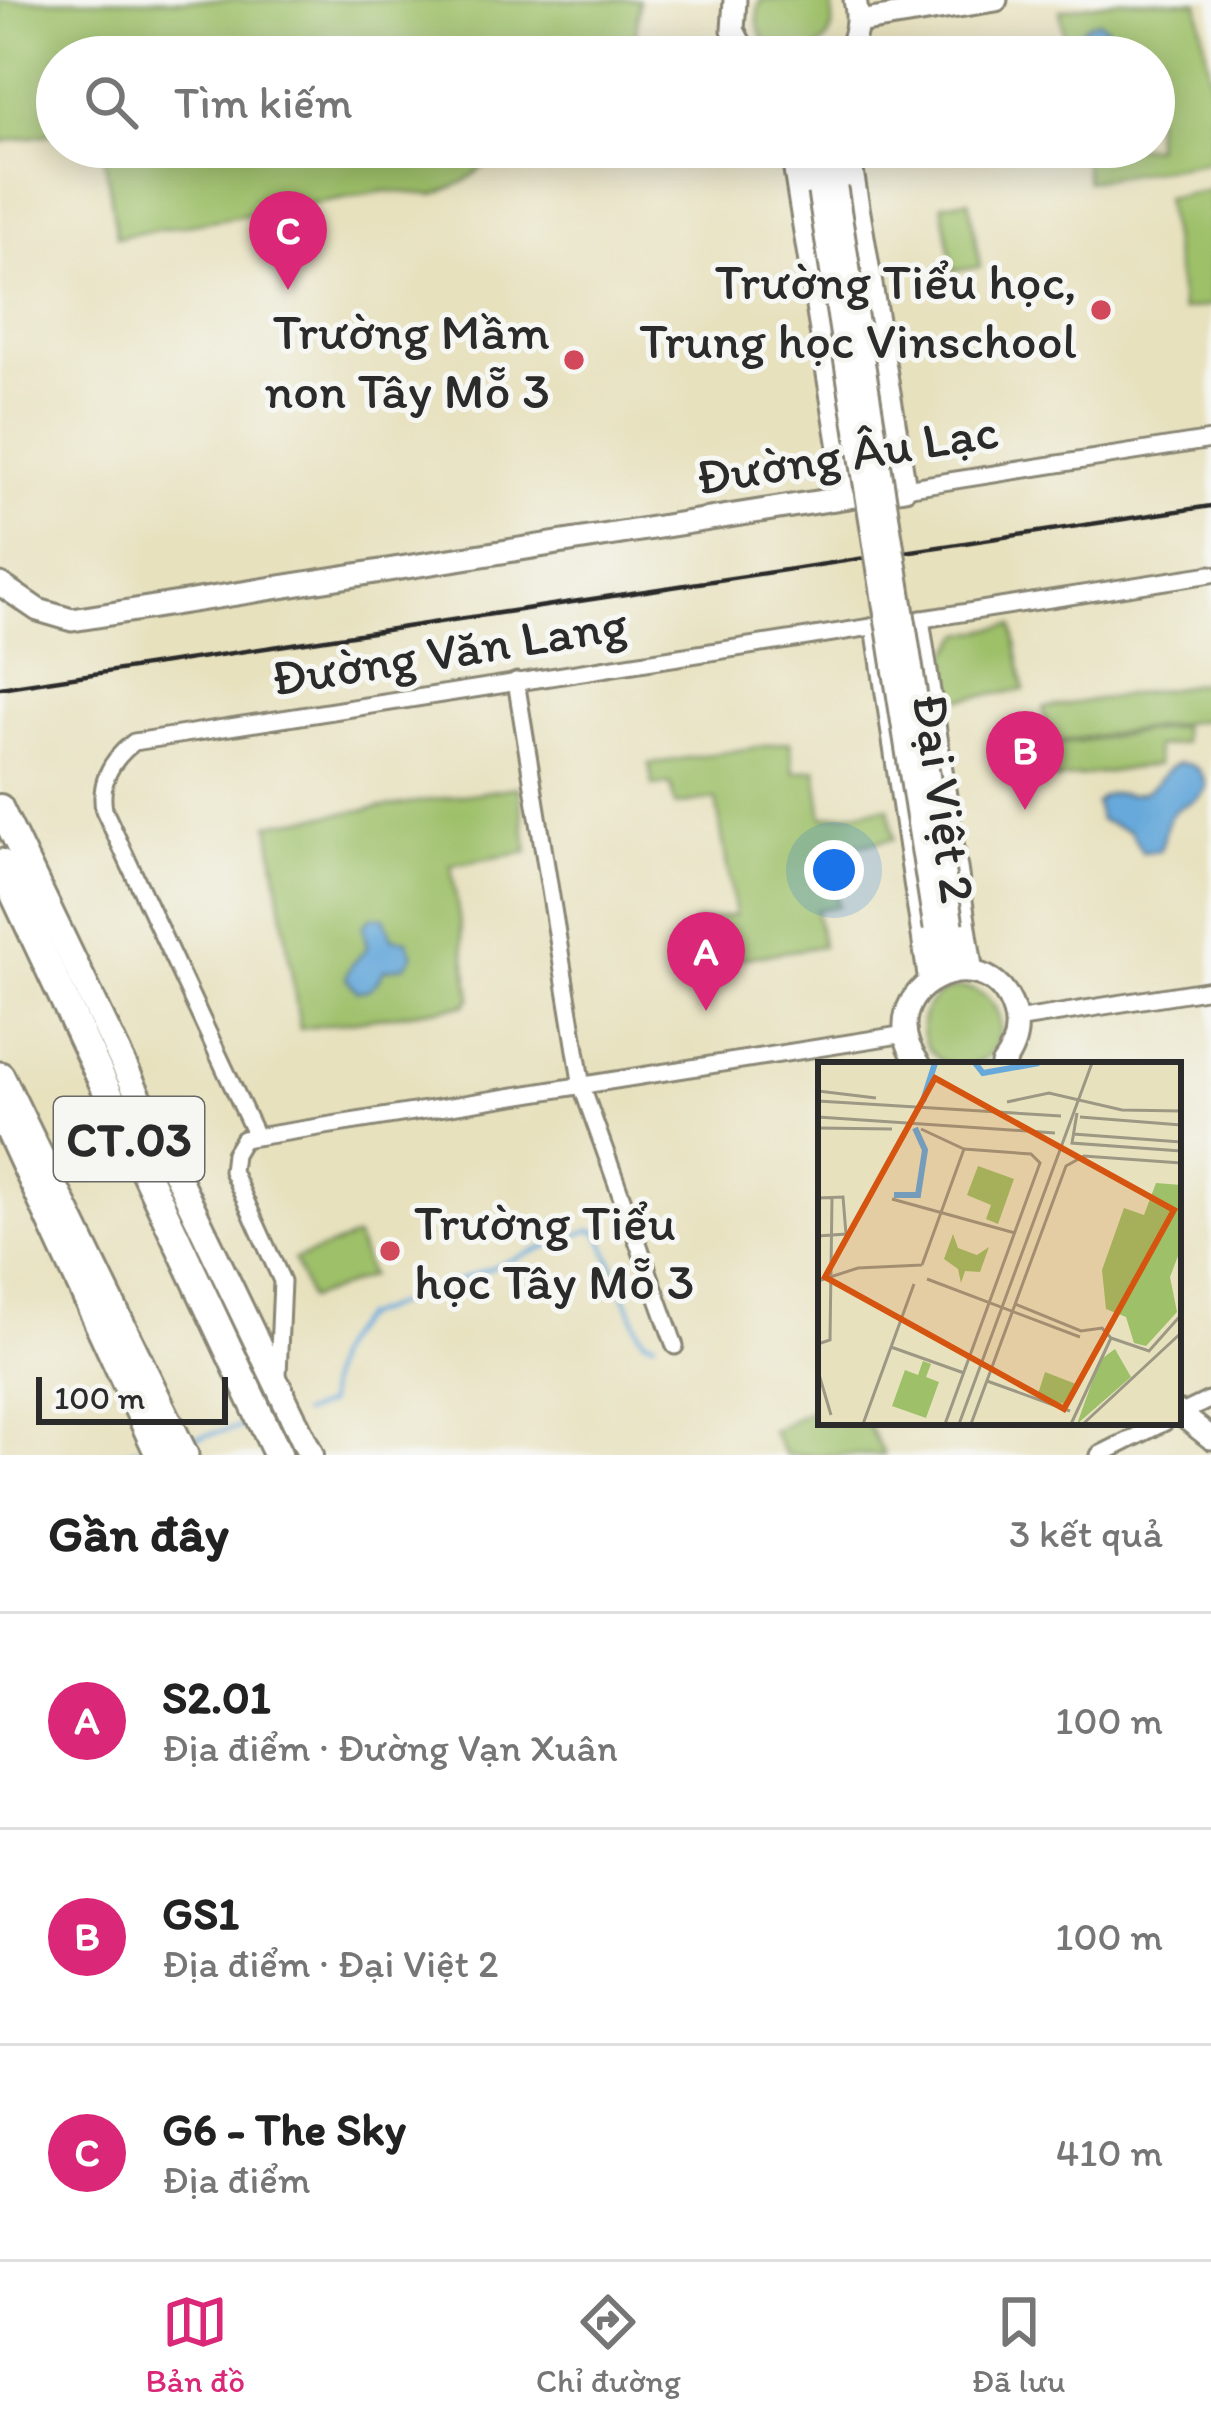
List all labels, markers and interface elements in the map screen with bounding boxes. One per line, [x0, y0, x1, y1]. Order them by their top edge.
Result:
search box [36, 36, 1175, 168]
icon: search [78, 69, 144, 135]
text: Tìm kiếm [174, 75, 353, 129]
pin: C [249, 191, 327, 290]
place label: Trường Tiểu học, Trung học Vinschool [639, 251, 1077, 371]
marker: Trường Tiểu học, Trung học Vinschool [1088, 297, 1114, 323]
place label: Trường Mầm non Tây Mỗ 3 [264, 301, 550, 421]
marker: Trường Mầm non Tây Mỗ 3 [561, 347, 587, 373]
street label: Đường Âu Lạc [692, 399, 1003, 507]
street label: Đường Văn Lang [267, 592, 631, 709]
street label: Đại Việt 2 [900, 690, 989, 907]
pin: B [986, 711, 1064, 810]
your location [804, 840, 864, 900]
pin: A [667, 912, 745, 1011]
inset map [818, 1062, 1181, 1425]
road number: CT.03 [54, 1097, 204, 1181]
place label: Trường Tiểu học Tây Mỗ 3 [414, 1192, 695, 1312]
marker: Trường Tiểu học Tây Mỗ 3 [377, 1238, 403, 1264]
scale bar [36, 1371, 228, 1424]
text: 100 m [54, 1378, 145, 1417]
text: Gần đây [48, 1503, 229, 1564]
text: 3 kết quả [1009, 1510, 1163, 1557]
text: S2.01 [162, 1670, 271, 1724]
text: A [75, 1697, 99, 1744]
text: 100 m [1055, 1697, 1163, 1744]
text: Địa điểm · Đường Vạn Xuân [162, 1724, 618, 1771]
text: GS1 [162, 1886, 239, 1940]
text: B [74, 1913, 100, 1960]
text: 100 m [1055, 1913, 1163, 1960]
text: Địa điểm · Đại Việt 2 [162, 1940, 499, 1987]
text: G6 - The Sky [162, 2102, 406, 2156]
text: C [74, 2129, 100, 2176]
text: 410 m [1056, 2129, 1163, 2176]
text: Địa điểm [162, 2156, 311, 2203]
tab: Bản đồ [145, 2289, 245, 2400]
tab: Chỉ đường [536, 2289, 681, 2400]
tab: Đã lưu [972, 2289, 1066, 2400]

